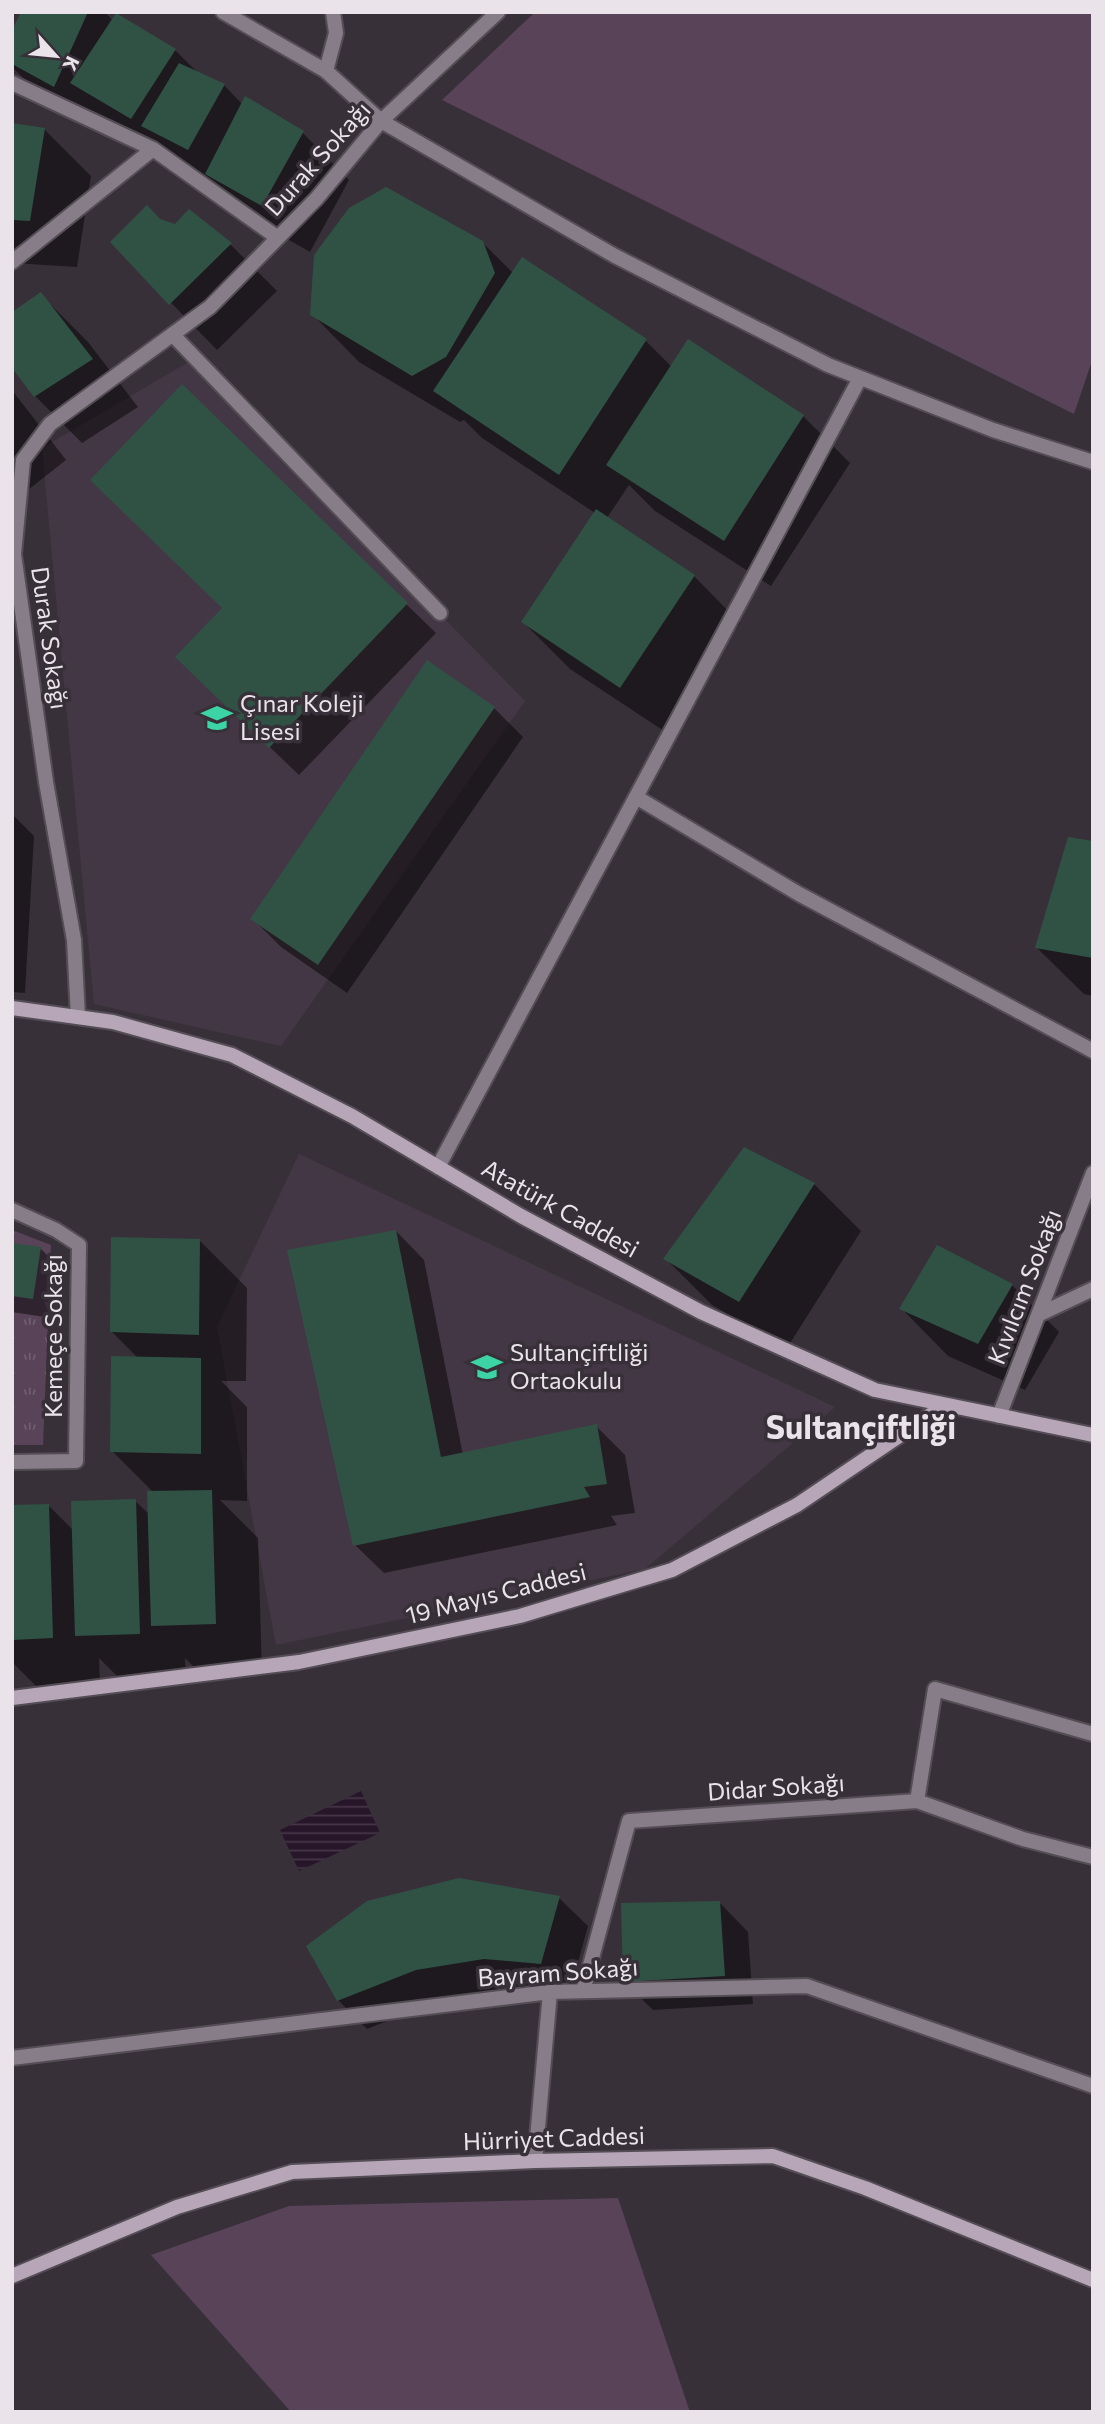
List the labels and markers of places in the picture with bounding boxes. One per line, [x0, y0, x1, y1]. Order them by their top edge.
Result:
place label: Çınar Koleji Lisesi [240, 688, 364, 745]
school or university icon: Çınar Koleji Lisesi [200, 701, 234, 735]
place label: Sultançiftliği Ortaokulu [510, 1337, 649, 1394]
school or university icon: Sultançiftliği Ortaokulu [470, 1350, 504, 1384]

